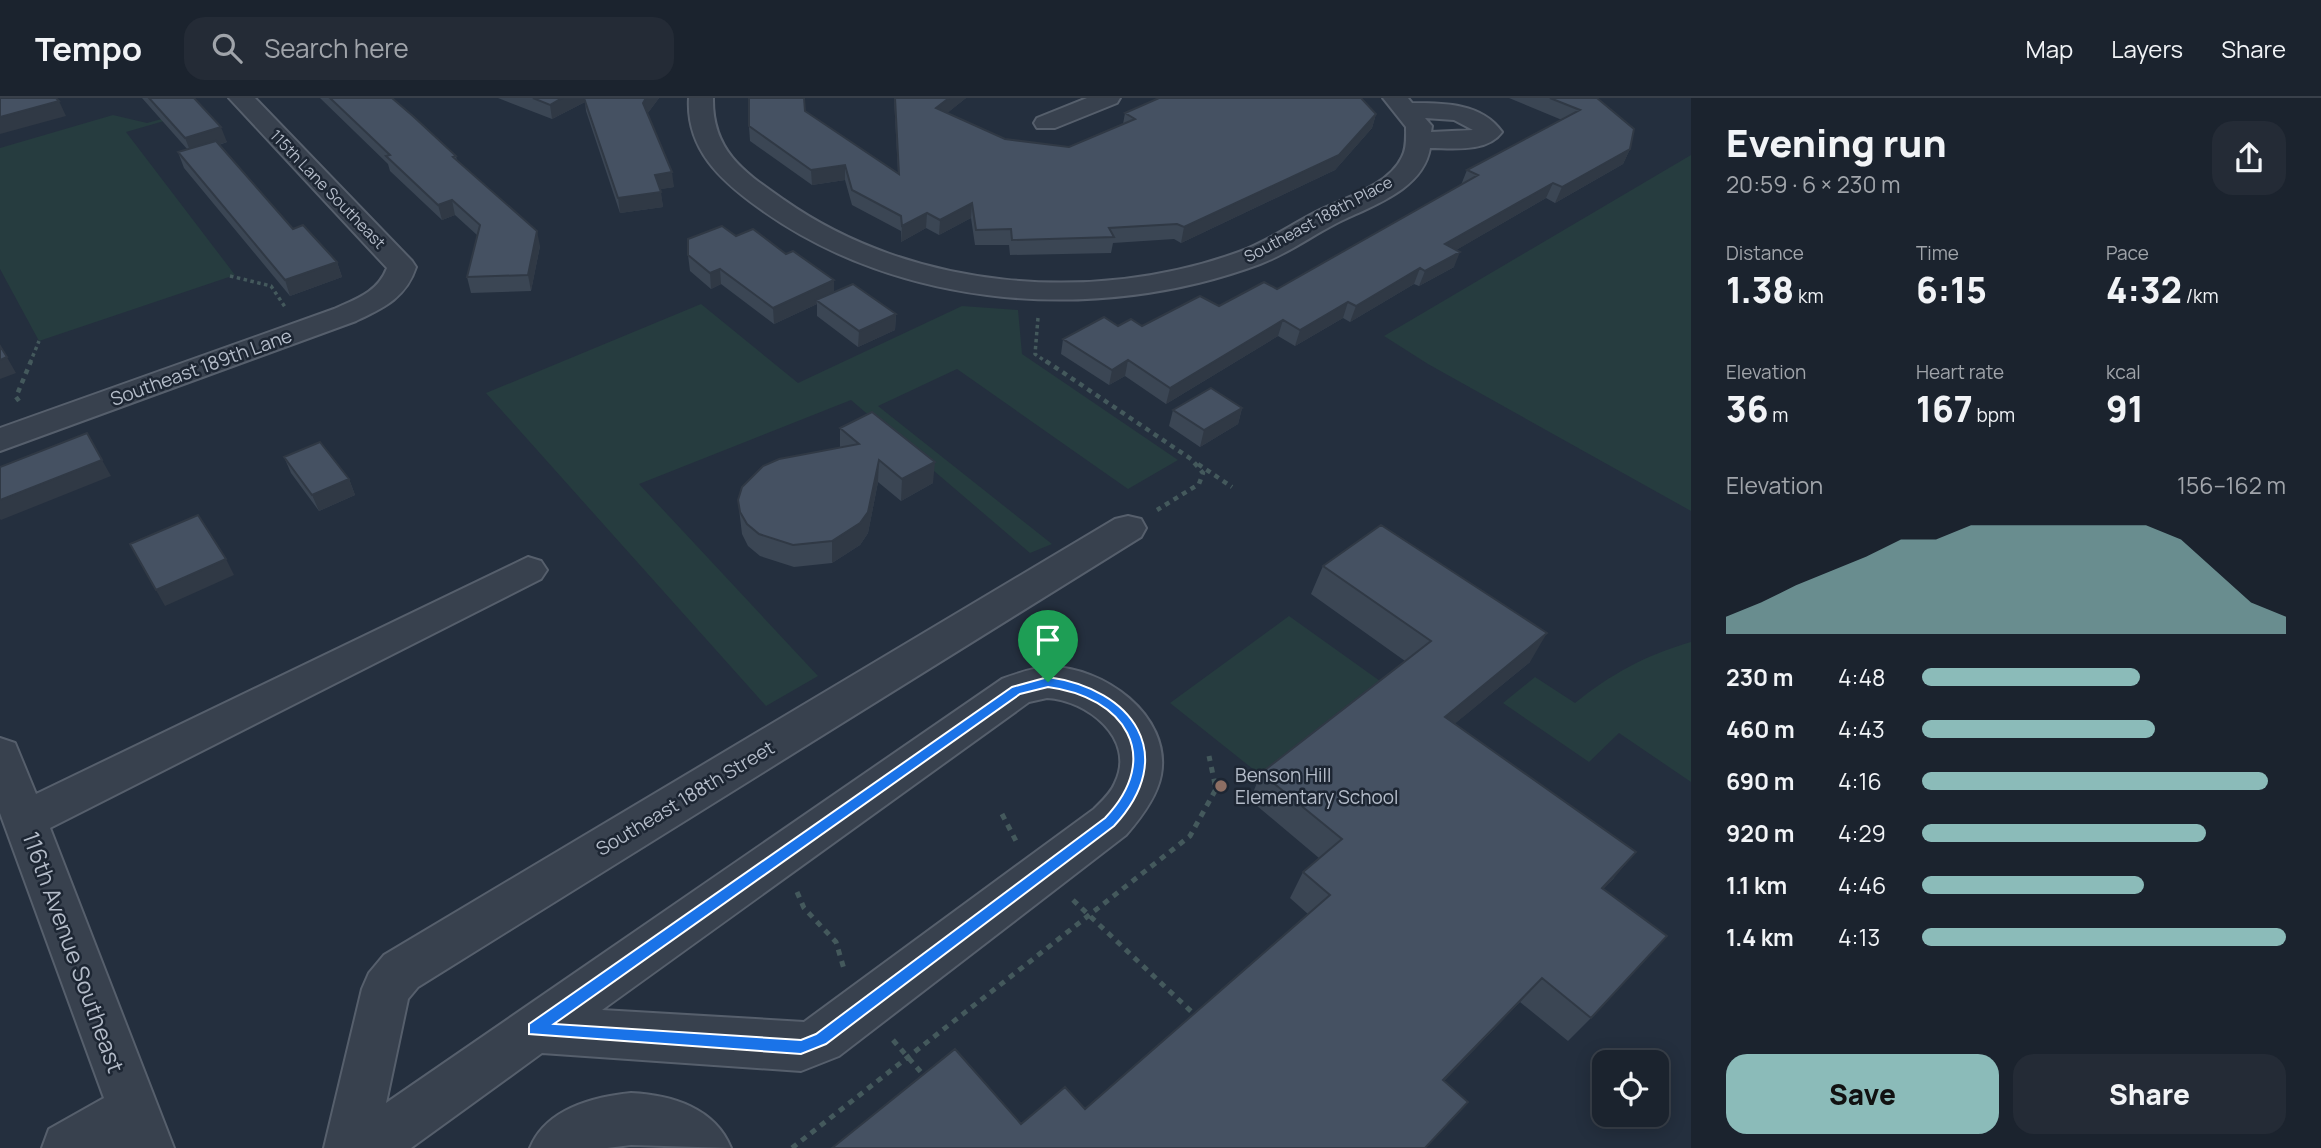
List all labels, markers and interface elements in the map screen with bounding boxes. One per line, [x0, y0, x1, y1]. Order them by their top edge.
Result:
search box [184, 17, 674, 80]
text: Tempo [35, 26, 142, 71]
icon: search [208, 29, 246, 67]
text: Search here [264, 30, 409, 66]
text: Map [2026, 32, 2073, 65]
text: Layers [2111, 32, 2183, 65]
text: Share [2221, 32, 2286, 65]
text: Evening run [1726, 116, 1947, 168]
button: share [2212, 121, 2286, 195]
street label: 115th Lane Southeast [265, 125, 391, 253]
text: 20:59 · 6 × 230 m [1726, 168, 1901, 200]
street label: Southeast 188th Place [1240, 171, 1396, 267]
text: Distance [1726, 240, 1804, 266]
text: Time [1916, 240, 1959, 266]
text: Pace [2106, 240, 2149, 266]
text: 1.38 [1726, 266, 1794, 314]
text: 6:15 [1916, 266, 1987, 314]
text: 4:32 [2106, 266, 2182, 314]
text: km [1794, 283, 1824, 309]
text: /km [2182, 283, 2219, 309]
street label: Southeast 189th Lane [107, 322, 295, 412]
text: Elevation [1726, 359, 1806, 385]
text: Heart rate [1916, 359, 2004, 385]
text: kcal [2106, 359, 2141, 385]
text: 36 [1726, 385, 1768, 433]
text: 167 [1916, 385, 1973, 433]
text: 91 [2106, 385, 2144, 433]
text: m [1768, 402, 1788, 428]
text: bpm [1973, 402, 2015, 428]
text: Elevation [1726, 469, 1823, 501]
text: 156–162 m [2177, 469, 2286, 501]
pin [1018, 610, 1078, 682]
icon: arrive [1029, 621, 1067, 659]
text: 230 m [1726, 661, 1793, 693]
text: 4:48 [1838, 661, 1885, 693]
text: 460 m [1726, 713, 1795, 745]
text: 4:43 [1838, 713, 1885, 745]
street label: Southeast 188th Street [591, 734, 779, 862]
place label: Benson Hill Elementary School [1235, 762, 1398, 810]
text: 690 m [1726, 765, 1794, 797]
text: 4:16 [1838, 765, 1882, 797]
marker: Benson Hill Elementary School [1213, 778, 1229, 794]
text: 920 m [1726, 817, 1794, 849]
text: 4:29 [1838, 817, 1886, 849]
street label: 116th Avenue Southeast [15, 827, 133, 1077]
text: 1.1 km [1726, 869, 1787, 901]
text: 4:46 [1838, 869, 1886, 901]
text: 1.4 km [1726, 921, 1794, 953]
text: 4:13 [1838, 921, 1880, 953]
map controls [1592, 1050, 1669, 1127]
button: locate [1592, 1050, 1669, 1127]
button: Save [1726, 1054, 1999, 1134]
button: Share [2013, 1054, 2286, 1134]

